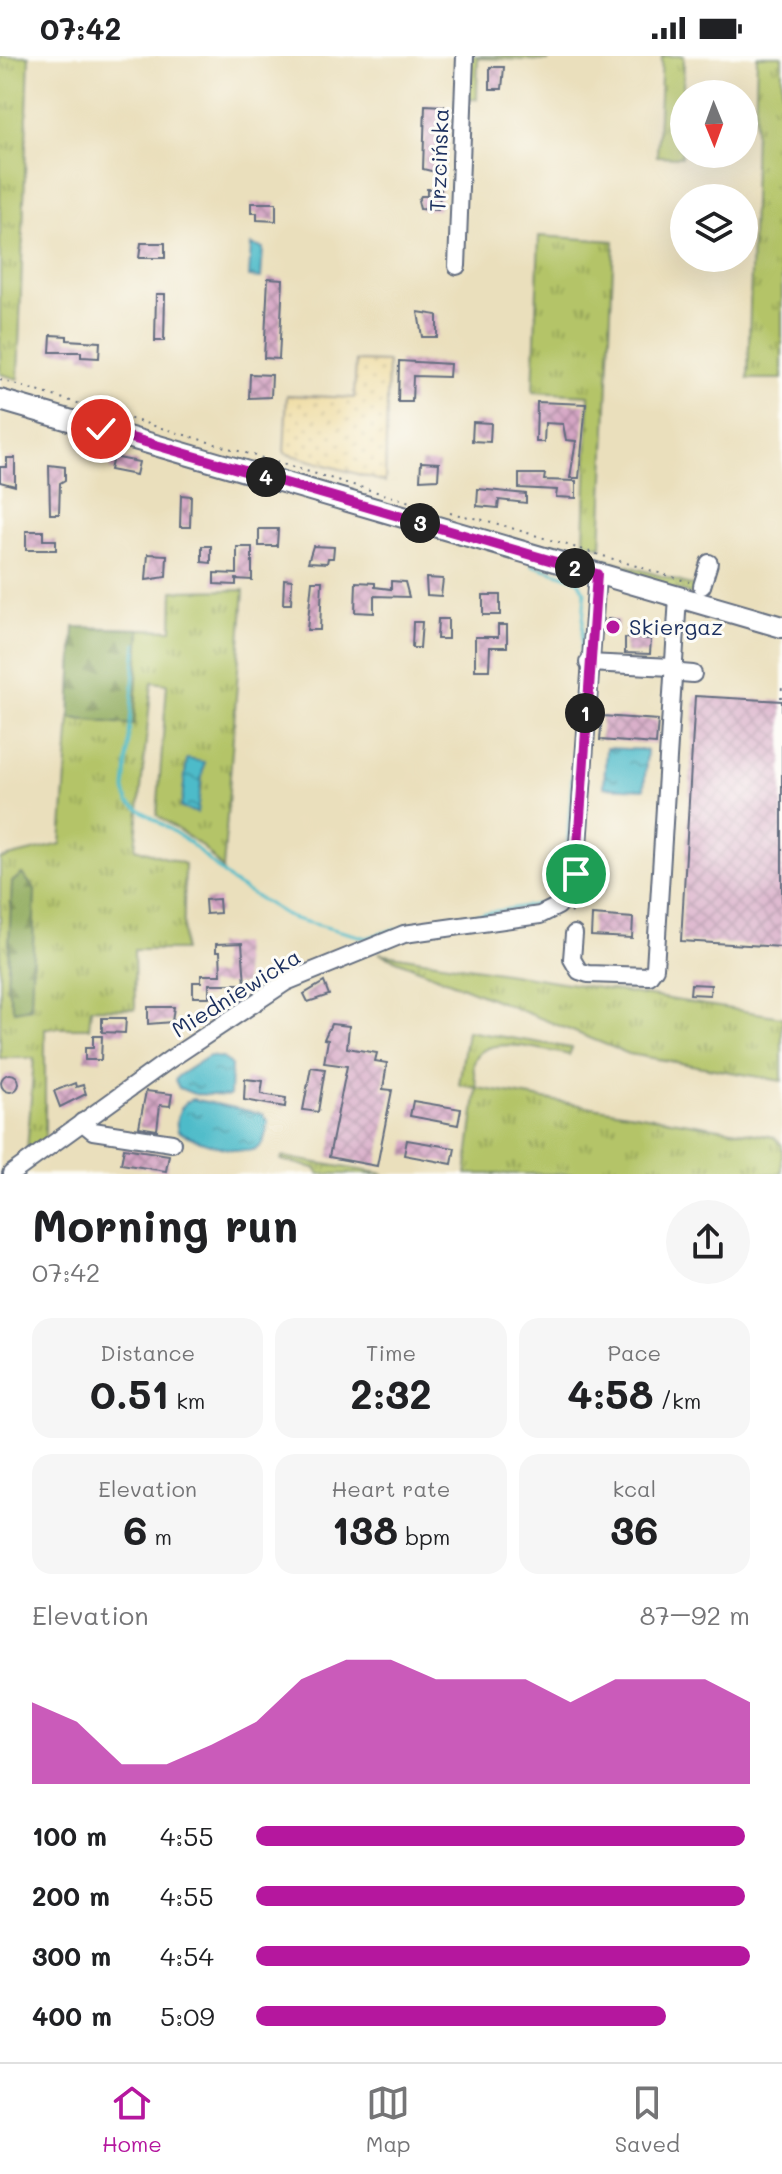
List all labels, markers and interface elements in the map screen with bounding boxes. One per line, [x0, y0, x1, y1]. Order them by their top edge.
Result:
text: 07:42 [40, 8, 121, 48]
north arrow [670, 80, 758, 168]
map controls [670, 80, 758, 272]
street label: Trzcińska [422, 108, 455, 212]
button: layers [670, 184, 758, 272]
pin [67, 395, 135, 463]
icon: check [79, 407, 123, 451]
pin: 4 [246, 457, 286, 497]
text: 4 [259, 462, 273, 491]
pin: 3 [400, 503, 440, 543]
text: 3 [413, 508, 427, 537]
pin: 2 [555, 548, 595, 588]
text: 2 [569, 553, 581, 582]
place label: Skiergaz [629, 612, 723, 641]
marker: Skiergaz [604, 618, 622, 636]
pin: 1 [565, 693, 605, 733]
text: 1 [580, 698, 590, 727]
pin [542, 840, 610, 908]
icon: arrive [554, 852, 598, 896]
street label: Miedniewicka [166, 941, 306, 1044]
text: Morning run [32, 1196, 298, 1253]
button: share [666, 1200, 750, 1284]
text: 07:42 [32, 1255, 100, 1289]
text: Distance [100, 1338, 195, 1367]
text: Time [366, 1338, 416, 1367]
text: Pace [607, 1338, 661, 1367]
text: 0.51 [90, 1367, 169, 1419]
text: 2:32 [350, 1367, 432, 1419]
text: 4:58 [567, 1367, 654, 1419]
text: km [169, 1386, 205, 1415]
text: /km [654, 1386, 701, 1415]
text: Elevation [98, 1474, 197, 1503]
text: Heart rate [332, 1474, 450, 1503]
text: kcal [612, 1474, 656, 1503]
text: 6 [123, 1503, 147, 1555]
text: 138 [332, 1503, 398, 1555]
text: 36 [610, 1503, 658, 1555]
text: m [147, 1522, 172, 1551]
text: bpm [398, 1522, 450, 1551]
text: Elevation [32, 1598, 149, 1632]
text: 87–92 m [640, 1598, 750, 1632]
text: 100 m [32, 1819, 107, 1853]
text: 4:55 [160, 1819, 214, 1853]
text: 200 m [32, 1879, 110, 1913]
text: 4:55 [160, 1879, 214, 1913]
text: 300 m [32, 1939, 111, 1973]
text: 4:54 [160, 1939, 214, 1973]
text: 400 m [32, 1999, 112, 2033]
text: 5:09 [160, 1999, 215, 2033]
tab: Home [102, 2081, 162, 2158]
tab: Map [366, 2081, 411, 2158]
tab: Saved [615, 2081, 680, 2158]

